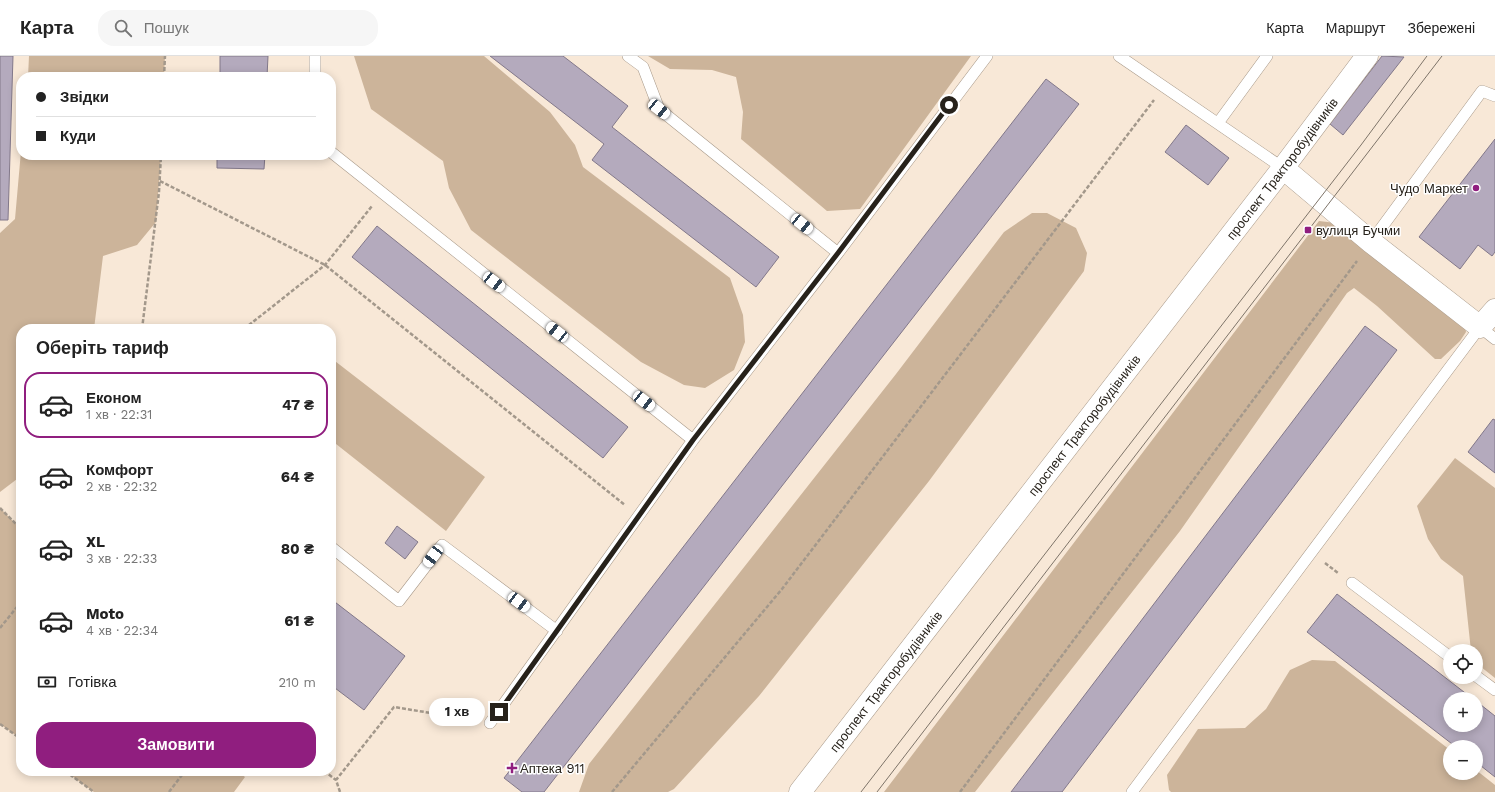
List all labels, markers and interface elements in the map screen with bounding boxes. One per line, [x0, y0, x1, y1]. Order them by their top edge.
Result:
search box [98, 10, 378, 46]
text: Карта [20, 16, 74, 39]
icon: search [112, 17, 134, 39]
text: Пошук [144, 19, 189, 37]
text: Карта [1266, 20, 1304, 36]
text: Маршрут [1326, 20, 1385, 36]
text: Збережені [1407, 20, 1475, 36]
text: Звідки [60, 88, 109, 106]
street label: проспект Тракторобудівників [1223, 95, 1341, 243]
route start [940, 96, 958, 114]
car [646, 97, 672, 121]
text: Куди [60, 127, 96, 145]
place label: Чудо Маркет [1390, 181, 1468, 196]
marker: Чудо Маркет [1471, 183, 1481, 193]
car [789, 212, 815, 236]
place label: вулиця Бучми [1316, 223, 1400, 238]
marker: вулиця Бучми [1303, 225, 1313, 235]
car [481, 270, 507, 294]
car [544, 320, 570, 344]
text: Оберіть тариф [36, 337, 169, 358]
street label: проспект Тракторобудівників [1025, 352, 1144, 499]
icon: car [38, 387, 74, 423]
text: Економ [86, 389, 142, 407]
car [631, 389, 657, 413]
text: 47 ₴ [282, 396, 314, 414]
text: 1 хв · 22:31 [86, 407, 152, 422]
icon: car [38, 459, 74, 495]
text: Комфорт [86, 461, 153, 479]
text: 64 ₴ [281, 468, 314, 486]
text: 2 хв · 22:32 [86, 479, 157, 494]
icon: car [38, 531, 74, 567]
text: XL [86, 533, 105, 551]
text: 80 ₴ [281, 540, 314, 558]
car [421, 543, 445, 569]
text: 3 хв · 22:33 [86, 551, 157, 566]
car [506, 590, 532, 614]
icon: car [38, 603, 74, 639]
text: Moto [86, 605, 124, 623]
street label: проспект Тракторобудівників [827, 608, 945, 755]
text: 61 ₴ [284, 612, 314, 630]
text: 4 хв · 22:34 [86, 623, 158, 638]
map controls [1443, 644, 1483, 780]
button: locate [1443, 644, 1483, 684]
icon: cash [36, 671, 58, 693]
text: Готівка [68, 673, 117, 691]
text: 210 m [278, 675, 316, 690]
button: + [1443, 692, 1483, 732]
callout: 1 хв [429, 698, 485, 726]
route end [490, 703, 508, 721]
text: 1 хв [445, 704, 469, 719]
button: Замовити [36, 722, 316, 768]
button: − [1443, 740, 1483, 780]
place label: Аптека 911 [520, 761, 585, 776]
marker: Аптека 911 [507, 763, 517, 773]

